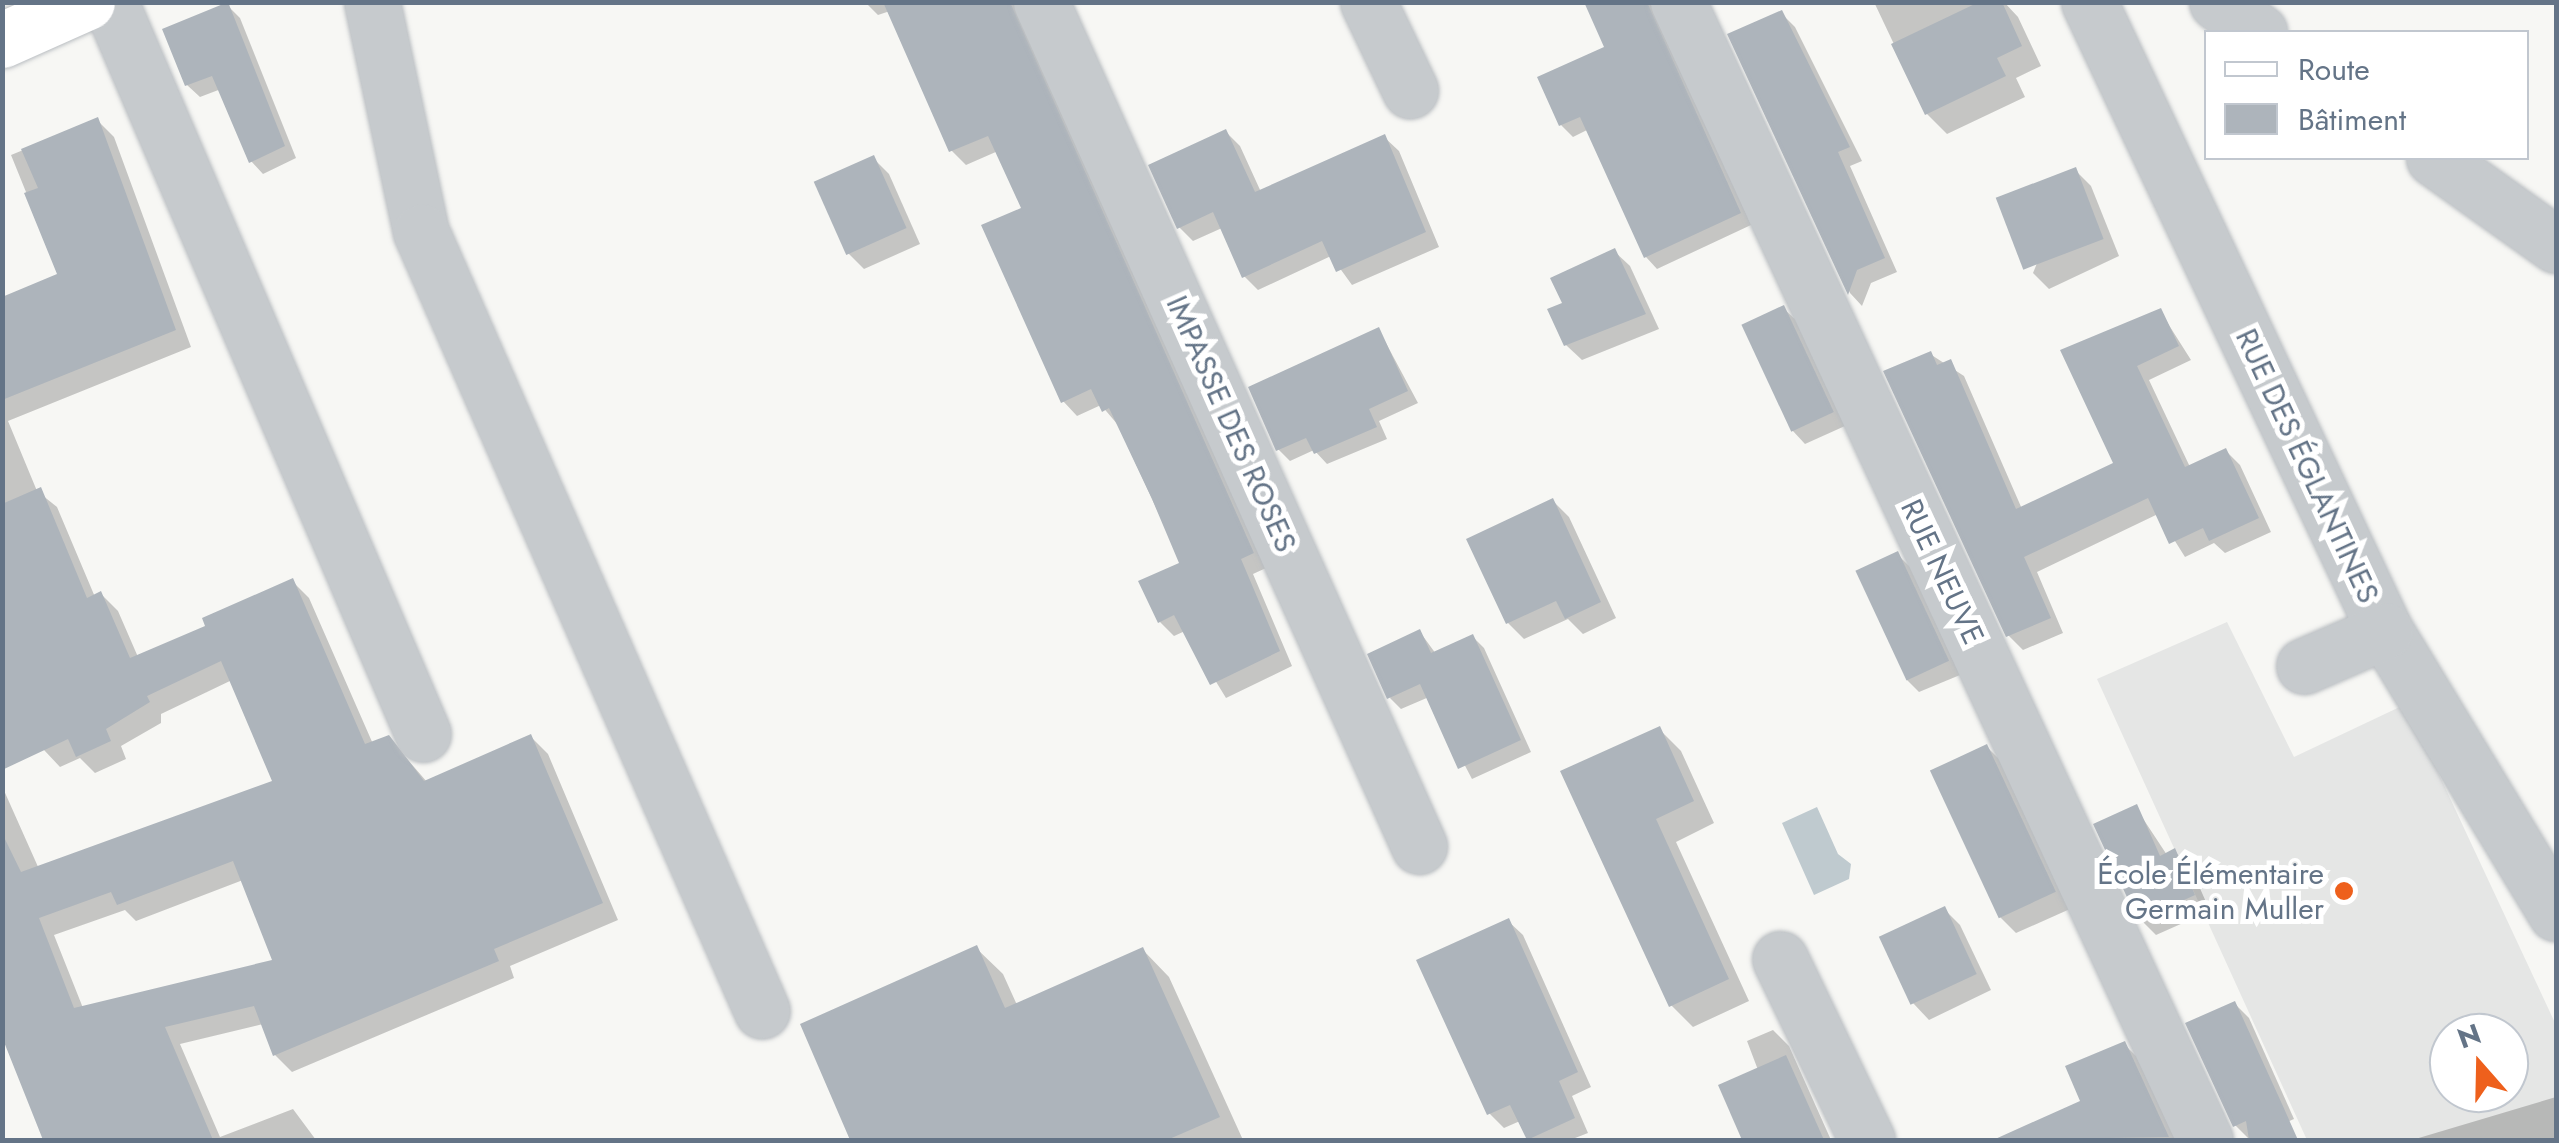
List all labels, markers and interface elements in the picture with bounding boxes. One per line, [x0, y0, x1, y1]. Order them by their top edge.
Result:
legend [2204, 30, 2529, 160]
text: Route [2298, 48, 2370, 91]
text: Bâtiment [2298, 98, 2406, 141]
street label: IMPASSE DES ROSES [1158, 290, 1304, 558]
street label: RUE DES ÉGLANTINES [2228, 323, 2386, 609]
street label: RUE NEUVE [1893, 494, 1991, 650]
place label: École Élémentaire Germain Muller [2097, 856, 2324, 926]
marker: École Élémentaire Germain Muller [2333, 880, 2355, 902]
north arrow [2429, 1013, 2529, 1113]
text: N [2452, 1013, 2487, 1059]

